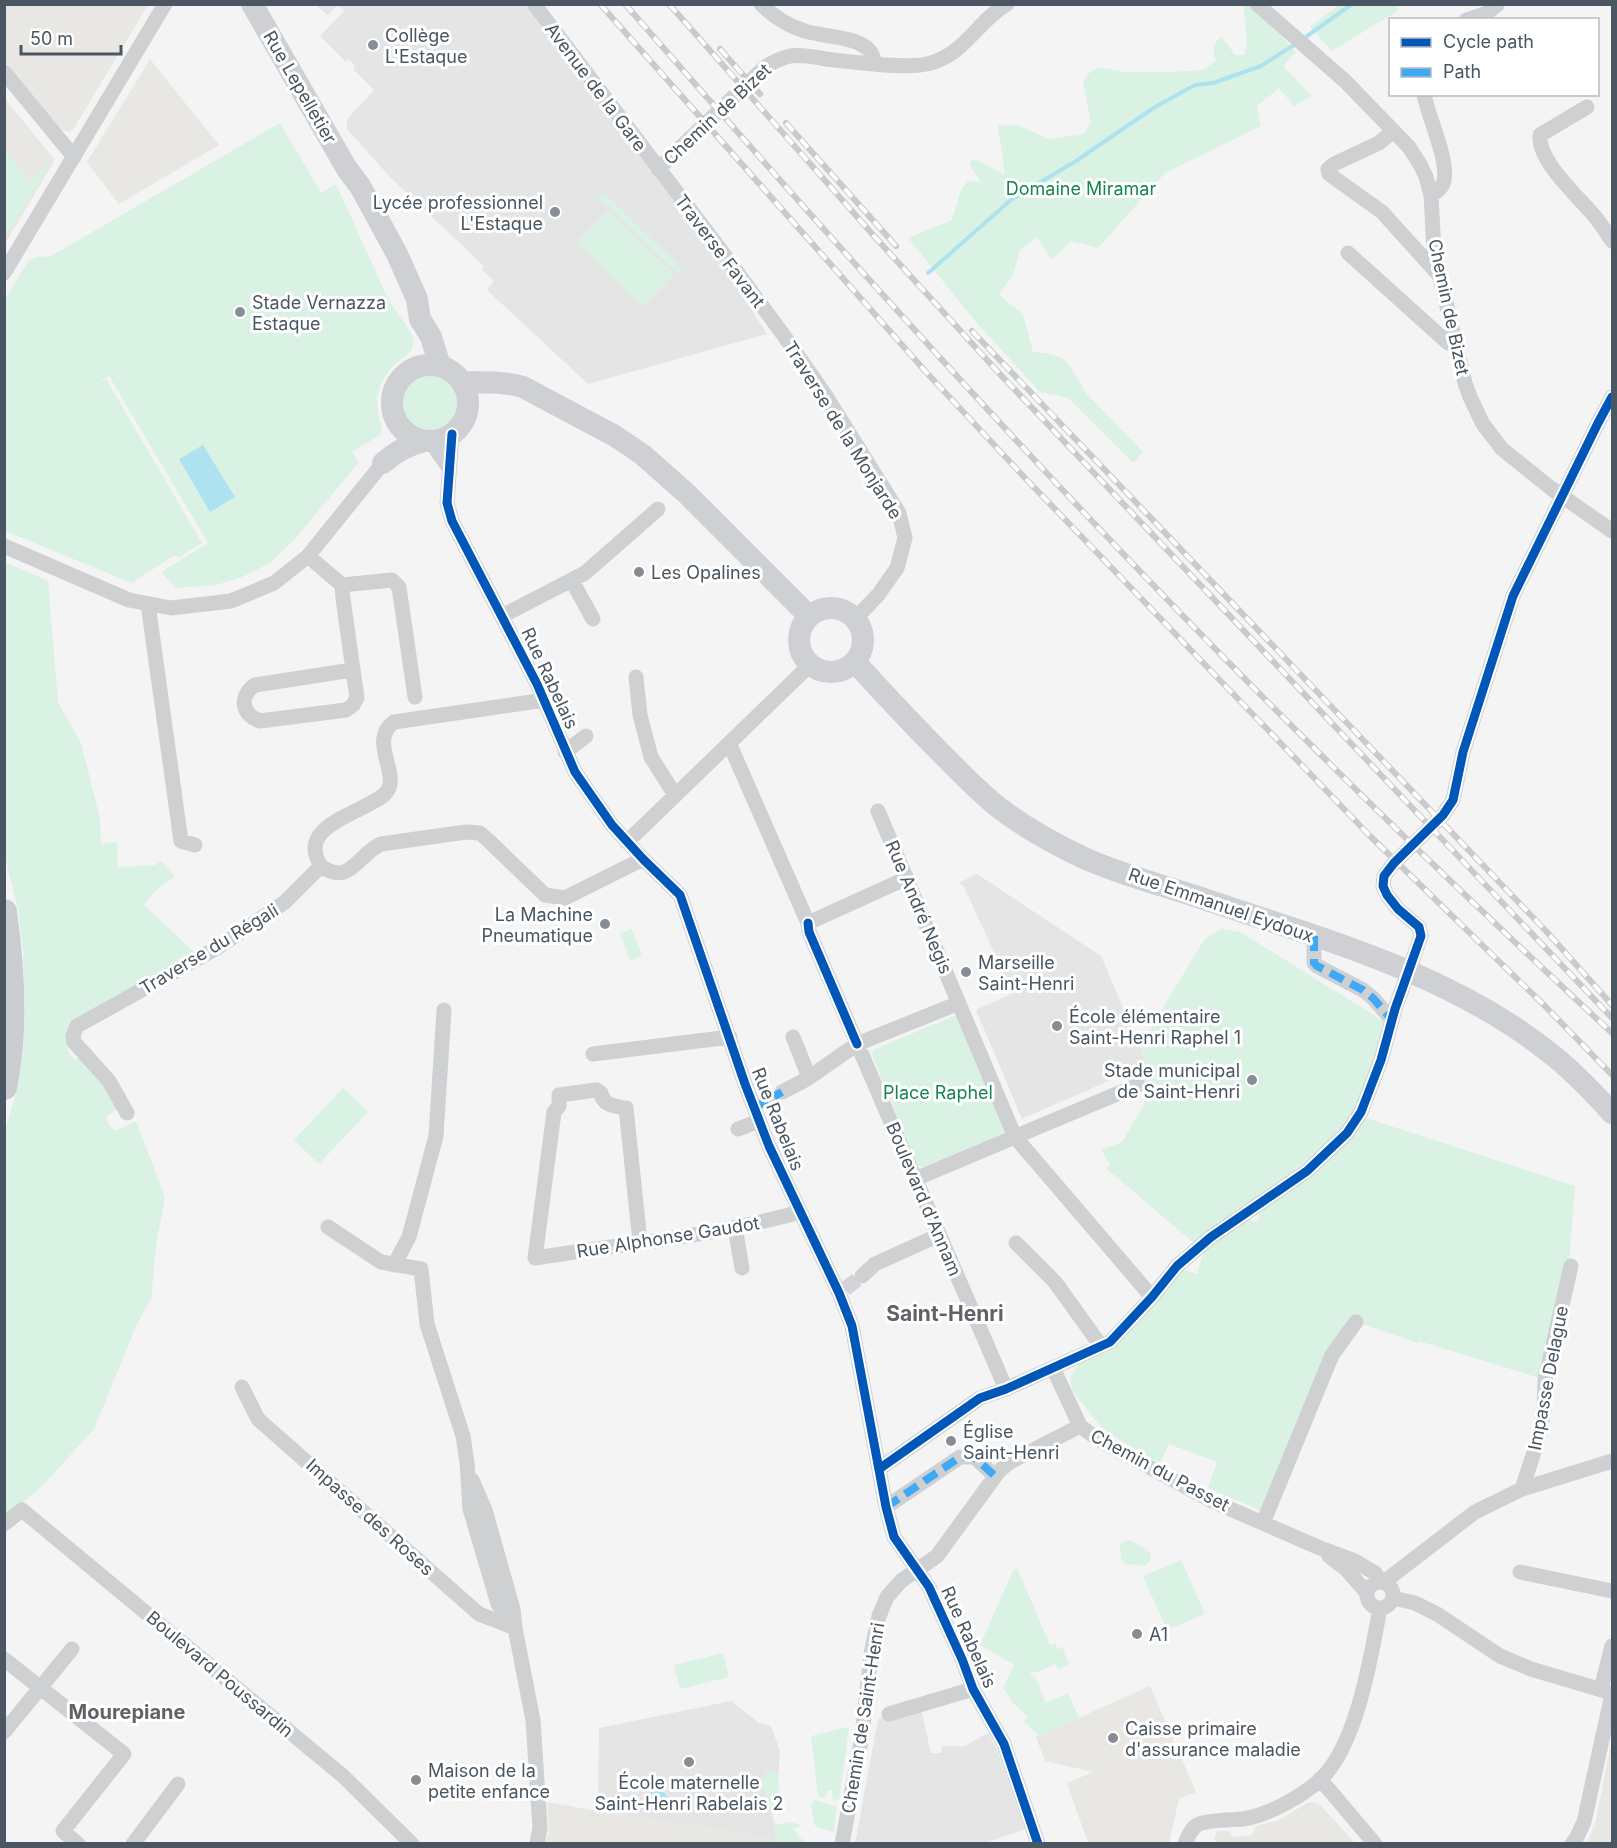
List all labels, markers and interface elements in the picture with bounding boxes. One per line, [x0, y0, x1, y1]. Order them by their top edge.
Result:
scale bar [21, 18, 122, 56]
legend [1389, 18, 1599, 96]
street label: Avenue de la Gare [541, 19, 651, 155]
place label: Collège L'Estaque [385, 25, 468, 67]
street label: Rue Lepelletier [259, 27, 341, 147]
text: 50 m [30, 28, 73, 49]
text: Cycle path [1443, 31, 1534, 52]
marker: Collège L'Estaque [366, 38, 380, 52]
street label: Chemin de Bizet [659, 59, 775, 169]
text: Path [1443, 61, 1481, 82]
park label: Domaine Miramar [1006, 178, 1156, 199]
street label: Traverse Favant [671, 190, 769, 312]
place label: Lycée professionnel L'Estaque [373, 192, 543, 234]
marker: Lycée professionnel L'Estaque [548, 205, 562, 219]
street label: Chemin de Bizet [1424, 237, 1474, 377]
place label: Stade Vernazza Estaque [252, 292, 386, 334]
marker: Stade Vernazza Estaque [233, 305, 247, 319]
street label: Traverse de la Monjarde [780, 337, 906, 523]
place label: Les Opalines [651, 562, 761, 583]
marker: Les Opalines [632, 565, 646, 579]
street label: Rue Rabelais [517, 624, 583, 732]
street label: Rue André Negis [881, 837, 957, 977]
street label: Rue Emmanuel Eydoux [1126, 863, 1316, 947]
street label: Traverse du Régali [136, 899, 282, 999]
place label: La Machine Pneumatique [481, 904, 593, 946]
marker: La Machine Pneumatique [598, 917, 612, 931]
place label: Marseille Saint-Henri [978, 952, 1074, 994]
marker: Marseille Saint-Henri [959, 965, 973, 979]
place label: École élémentaire Saint-Henri Raphel 1 [1069, 1005, 1241, 1048]
marker: École élémentaire Saint-Henri Raphel 1 [1050, 1019, 1064, 1033]
place label: Stade municipal de Saint-Henri [1104, 1060, 1240, 1102]
street label: Rue Rabelais [748, 1064, 808, 1174]
marker: Stade municipal de Saint-Henri [1245, 1073, 1259, 1087]
park label: Place Raphel [883, 1082, 993, 1103]
street label: Boulevard d'Annam [882, 1119, 966, 1279]
street label: Rue Alphonse Gaudot [575, 1212, 761, 1262]
district label: Saint-Henri [886, 1301, 1004, 1326]
street label: Impasse Delague [1524, 1304, 1572, 1452]
place label: Église Saint-Henri [963, 1420, 1059, 1463]
street label: Chemin du Passet [1087, 1425, 1233, 1515]
marker: Église Saint-Henri [944, 1434, 958, 1448]
street label: Impasse des Roses [302, 1454, 438, 1580]
street label: Rue Rabelais [937, 1583, 1001, 1691]
street label: Boulevard Poussardin [142, 1607, 298, 1741]
street label: Chemin de Saint-Henri [838, 1621, 888, 1815]
place label: A1 [1149, 1624, 1168, 1645]
marker: A1 [1130, 1627, 1144, 1641]
district label: Mourepiane [69, 1700, 186, 1724]
place label: Caisse primaire d'assurance maladie [1125, 1718, 1301, 1760]
marker: Caisse primaire d'assurance maladie [1106, 1731, 1120, 1745]
marker: École maternelle Saint-Henri Rabelais 2 [682, 1755, 696, 1769]
place label: Maison de la petite enfance [428, 1760, 550, 1802]
place label: École maternelle Saint-Henri Rabelais 2 [595, 1771, 783, 1814]
marker: Maison de la petite enfance [409, 1773, 423, 1787]

